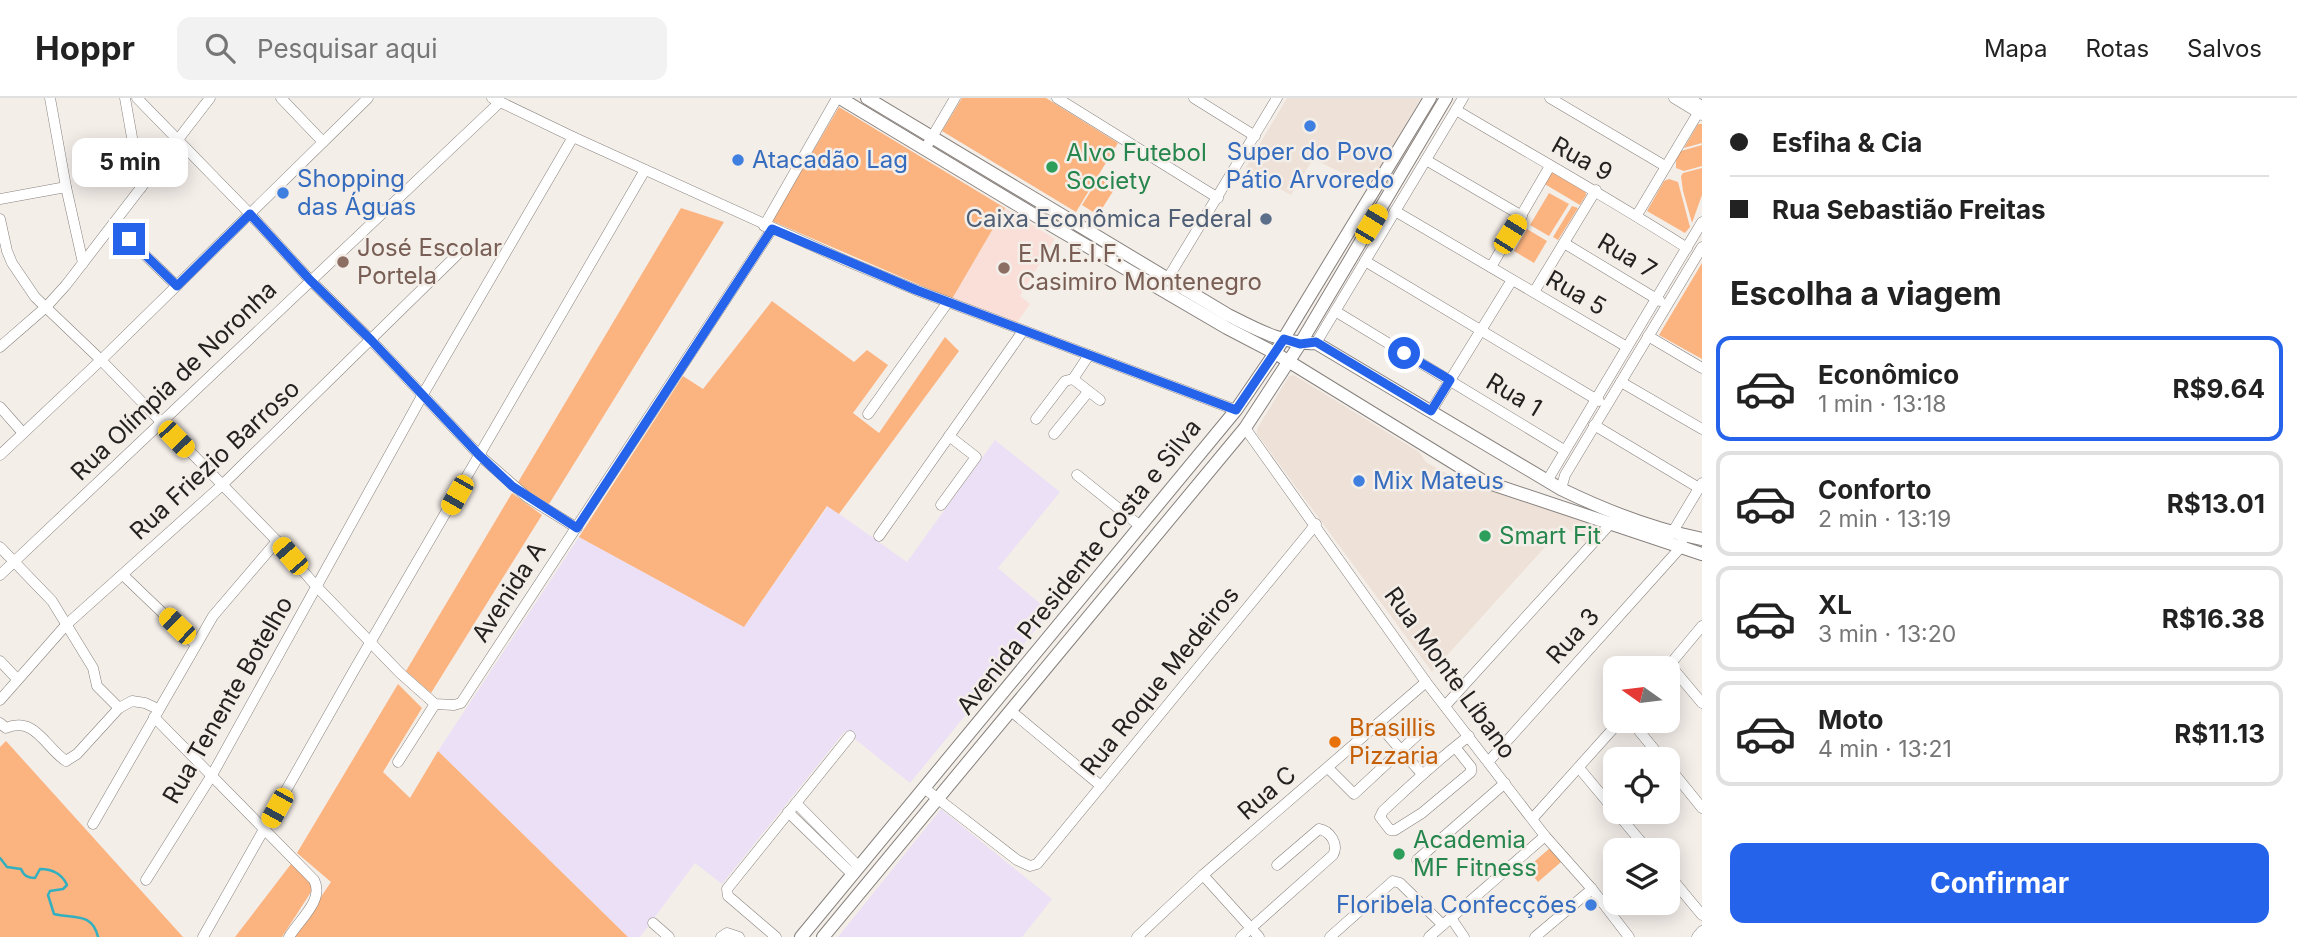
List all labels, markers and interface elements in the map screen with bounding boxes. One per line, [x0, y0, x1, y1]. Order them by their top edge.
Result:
search box [177, 17, 667, 80]
text: Hoppr [35, 28, 135, 68]
icon: search [201, 29, 239, 67]
text: Pesquisar aqui [257, 33, 438, 64]
text: Mapa [1984, 34, 2048, 63]
text: Rotas [2086, 34, 2149, 63]
text: Salvos [2187, 34, 2262, 63]
marker: Super do Povo Pátio Arvoredo [1302, 118, 1318, 134]
text: Esfiha & Cia [1772, 127, 1922, 158]
street label: Rua 9 [1547, 130, 1618, 187]
place label: Super do Povo Pátio Arvoredo [1226, 137, 1394, 194]
callout: 5 min [71, 138, 187, 186]
place label: Alvo Futebol Society [1066, 138, 1207, 195]
place label: Atacadão Lag [752, 145, 908, 174]
text: 5 min [99, 148, 161, 176]
marker: Atacadão Lag [730, 152, 746, 168]
marker: Alvo Futebol Society [1044, 159, 1060, 175]
place label: Shopping das Águas [297, 164, 416, 221]
marker: Shopping das Águas [275, 185, 291, 201]
text: Rua Sebastião Freitas [1772, 194, 2046, 225]
car [1352, 201, 1391, 247]
place label: Caixa Econômica Federal [966, 204, 1252, 233]
marker: Caixa Econômica Federal [1258, 211, 1274, 227]
car [1490, 211, 1531, 257]
route end [113, 223, 145, 255]
street label: Rua 7 [1593, 227, 1662, 284]
place label: José Escolar Portela [357, 233, 502, 290]
place label: E.M.E.I.F. Casimiro Montenegro [1018, 239, 1262, 296]
marker: José Escolar Portela [335, 254, 351, 270]
marker: E.M.E.I.F. Casimiro Montenegro [996, 260, 1012, 276]
street label: Rua 5 [1541, 264, 1611, 321]
text: Escolha a viagem [1730, 274, 2002, 313]
street label: Rua Olímpia de Noronha [65, 275, 282, 486]
route start [1388, 337, 1420, 369]
icon: car [1734, 357, 1797, 420]
text: Econômico [1818, 359, 1959, 390]
street label: Rua 1 [1481, 367, 1547, 422]
text: R$9.64 [2172, 373, 2265, 404]
street label: Rua Friezio Barroso [124, 374, 305, 546]
text: 1 min · 13:18 [1818, 390, 1946, 418]
street label: Avenida Presidente Costa e Silva [950, 413, 1207, 720]
car [154, 417, 199, 461]
place label: Mix Mateus [1373, 466, 1504, 495]
car [438, 472, 477, 518]
icon: car [1734, 472, 1797, 535]
marker: Mix Mateus [1351, 473, 1367, 489]
text: Conforto [1818, 474, 1931, 505]
text: R$13.01 [2167, 488, 2265, 519]
text: 2 min · 13:19 [1818, 505, 1951, 533]
place label: Smart Fit [1499, 521, 1601, 550]
marker: Smart Fit [1477, 528, 1493, 544]
car [269, 533, 312, 579]
street label: Avenida A [466, 536, 552, 647]
street label: Rua Roque Medeiros [1074, 580, 1245, 781]
street label: Rua Monte Líbano [1378, 581, 1522, 764]
icon: car [1734, 587, 1797, 650]
text: XL [1818, 589, 1852, 620]
street label: Rua Tenente Botelho [156, 591, 299, 808]
street label: Rua 3 [1540, 602, 1605, 669]
text: R$16.38 [2162, 603, 2265, 634]
car [155, 604, 200, 648]
text: 3 min · 13:20 [1818, 620, 1956, 648]
north arrow [1603, 656, 1680, 733]
map controls [1603, 656, 1680, 915]
icon: car [1734, 702, 1797, 765]
text: Moto [1818, 704, 1883, 735]
place label: Brasillis Pizzaria [1349, 713, 1439, 770]
text: R$11.13 [2174, 718, 2265, 749]
marker: Brasillis Pizzaria [1327, 734, 1343, 750]
text: 4 min · 13:21 [1818, 735, 1952, 763]
button: locate [1603, 747, 1680, 824]
street label: Rua C [1232, 760, 1302, 826]
car [258, 785, 297, 831]
place label: Academia MF Fitness [1413, 825, 1537, 882]
button: layers [1603, 838, 1680, 915]
button: Confirmar [1730, 843, 2269, 923]
marker: Academia MF Fitness [1391, 846, 1407, 862]
place label: Floribela Confecções [1336, 890, 1577, 919]
marker: Floribela Confecções [1583, 897, 1599, 913]

